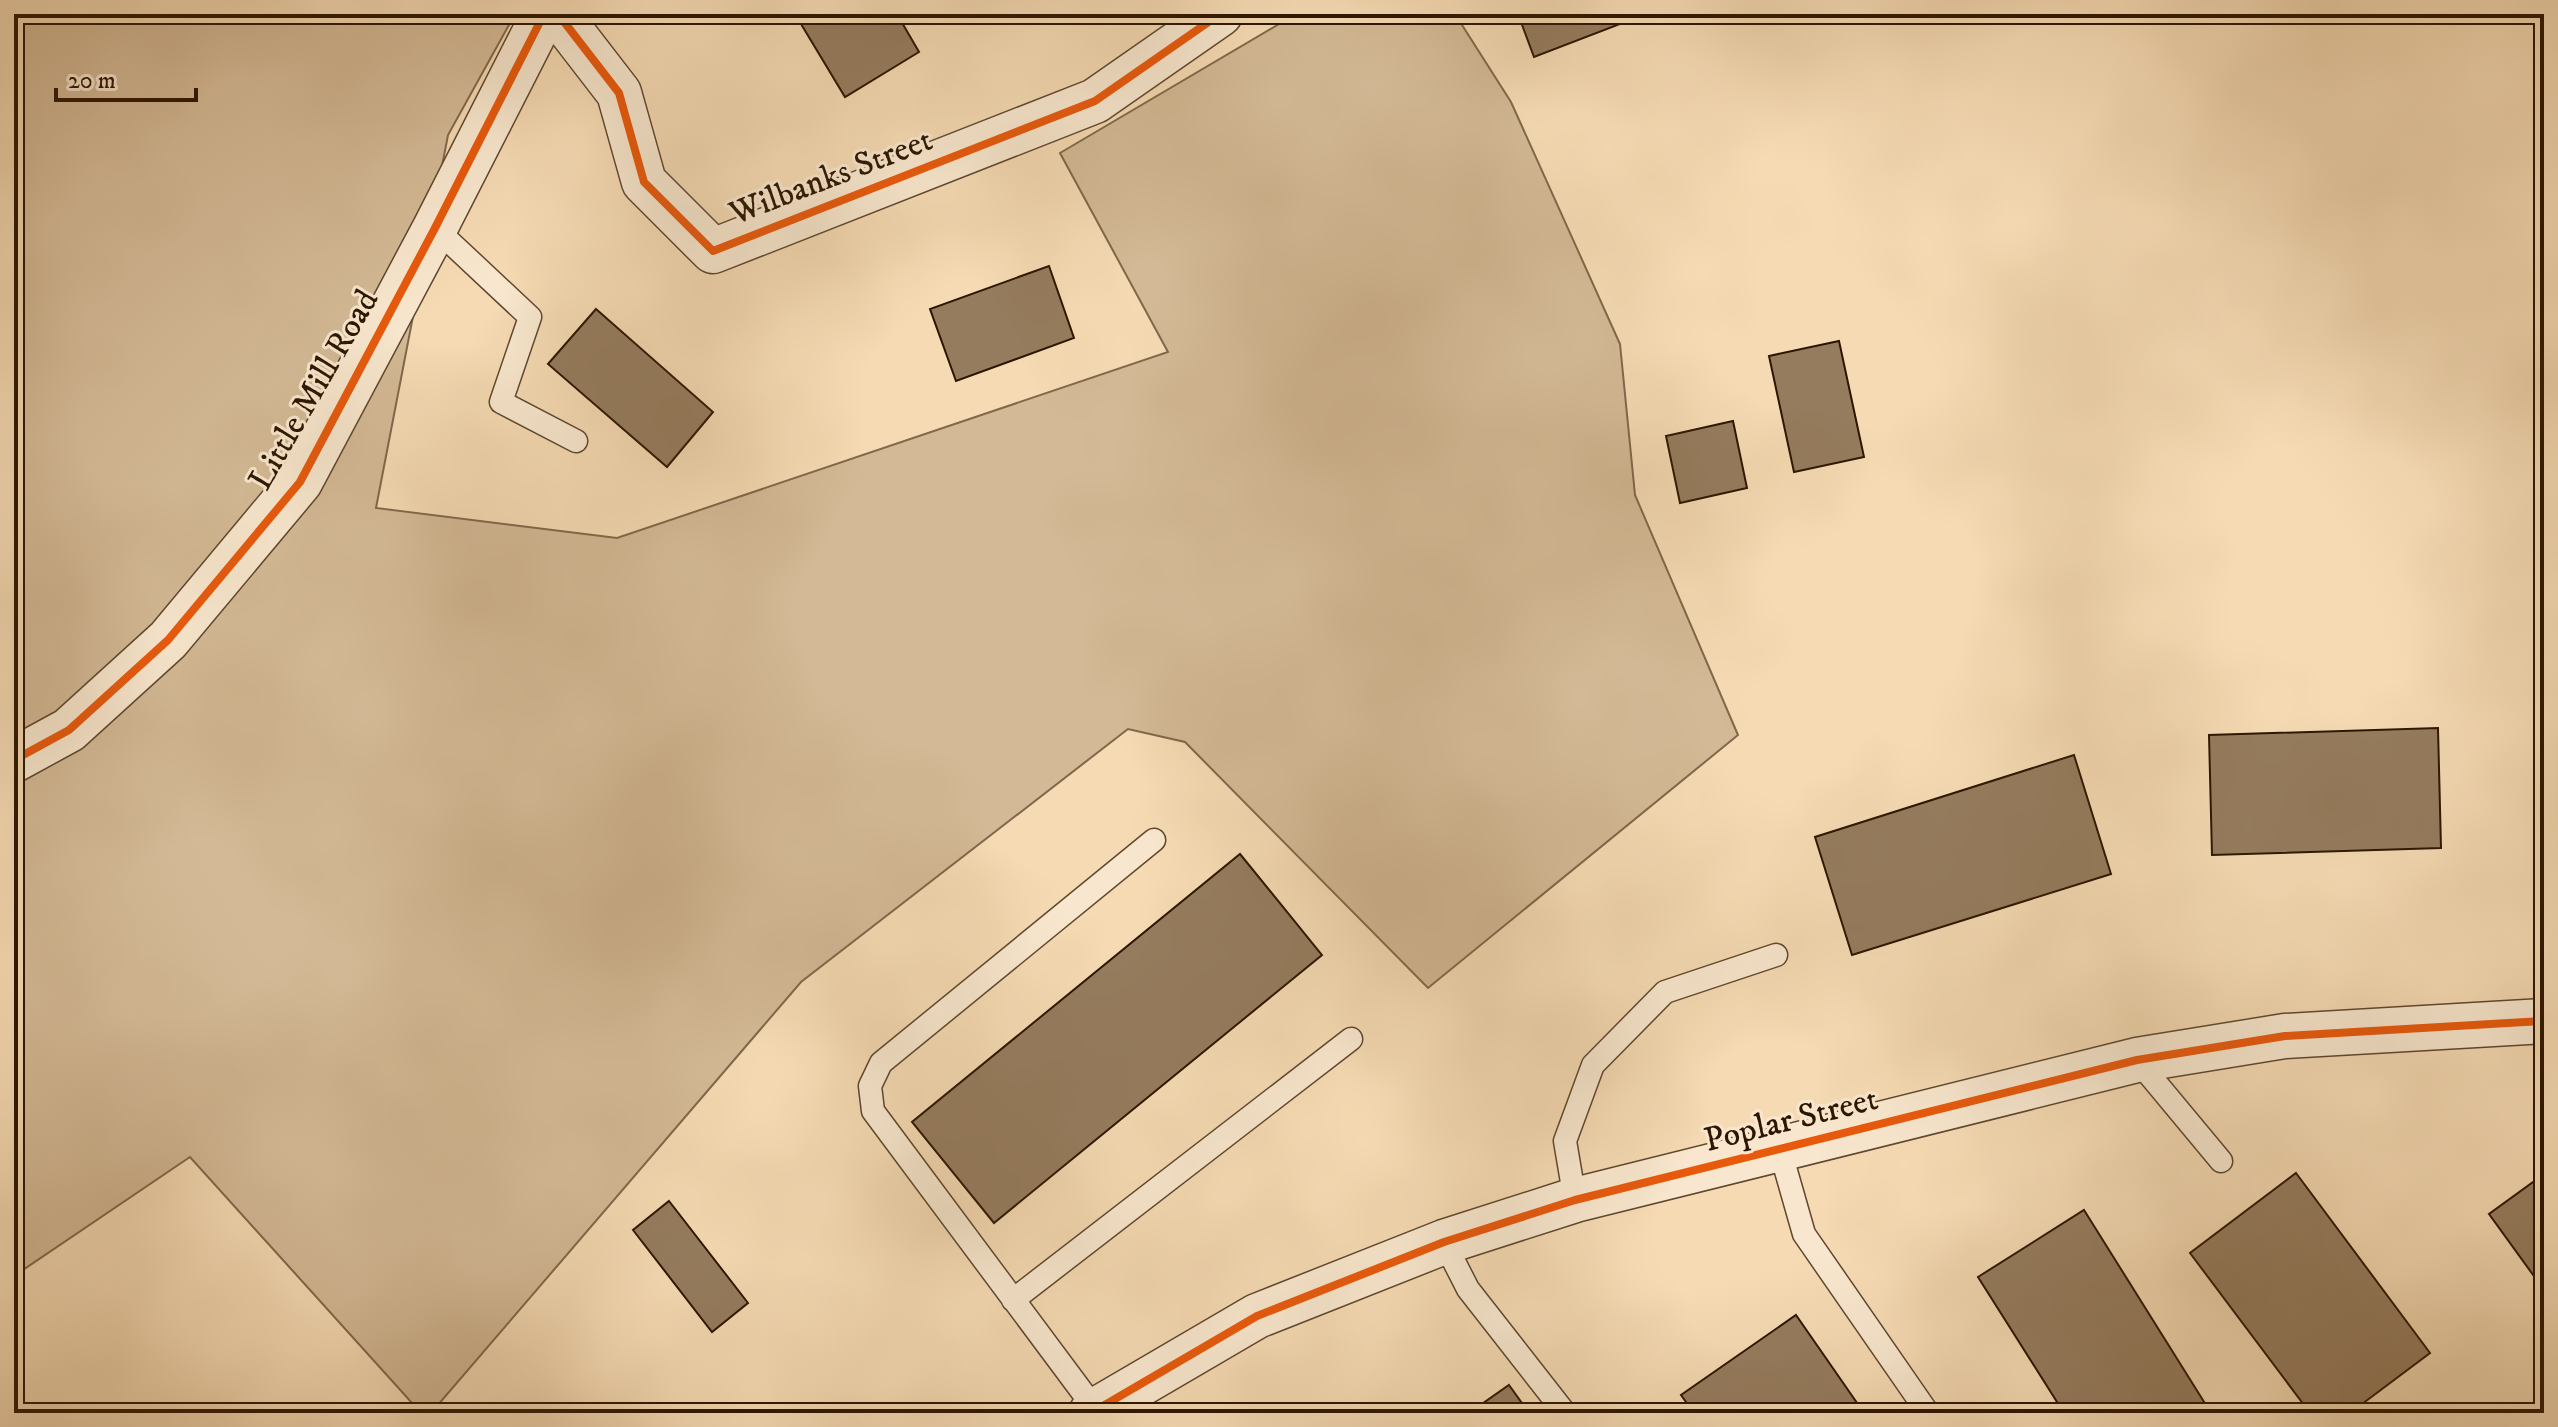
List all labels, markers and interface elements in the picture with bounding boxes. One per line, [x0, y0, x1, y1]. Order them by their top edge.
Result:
scale bar [56, 52, 196, 102]
text: 20 m [68, 66, 116, 96]
street label: Wilbanks Street [723, 119, 939, 235]
street label: Little Mill Road [240, 282, 388, 498]
street label: Poplar Street [1700, 1078, 1882, 1162]

